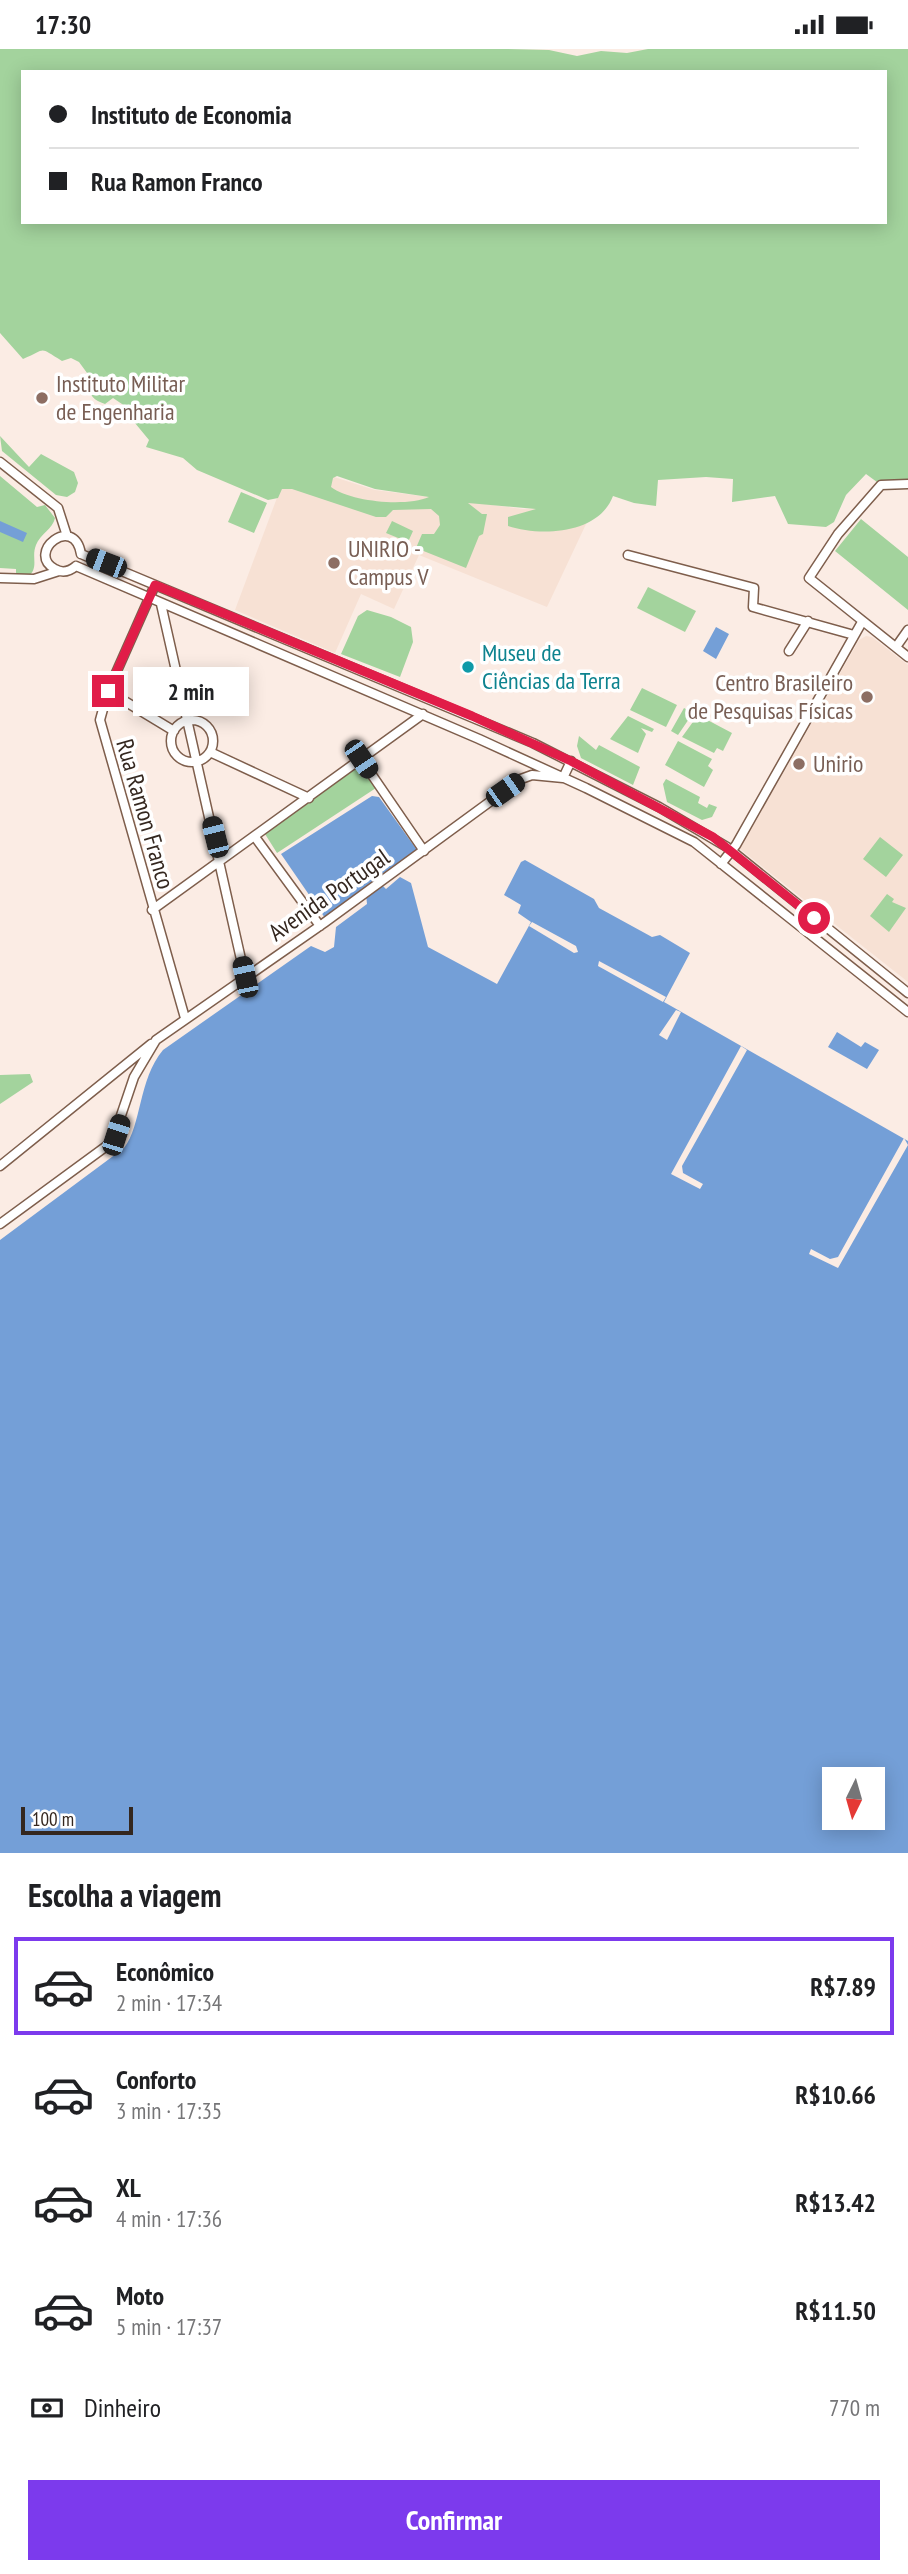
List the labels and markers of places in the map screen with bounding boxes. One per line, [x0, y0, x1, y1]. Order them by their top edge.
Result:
place label: Instituto Militar de Engenharia [56, 368, 185, 427]
marker: Instituto Militar de Engenharia [34, 390, 50, 406]
place label: UNIRIO - Campus V [348, 533, 429, 592]
marker: UNIRIO - Campus V [326, 555, 342, 571]
place label: Museu de Ciências da Terra [482, 637, 621, 696]
marker: Museu de Ciências da Terra [460, 659, 476, 675]
place label: Centro Brasileiro de Pesquisas Físicas [688, 667, 853, 726]
marker: Centro Brasileiro de Pesquisas Físicas [859, 689, 875, 705]
place label: Unirio [813, 748, 863, 779]
marker: Unirio [791, 756, 807, 772]

